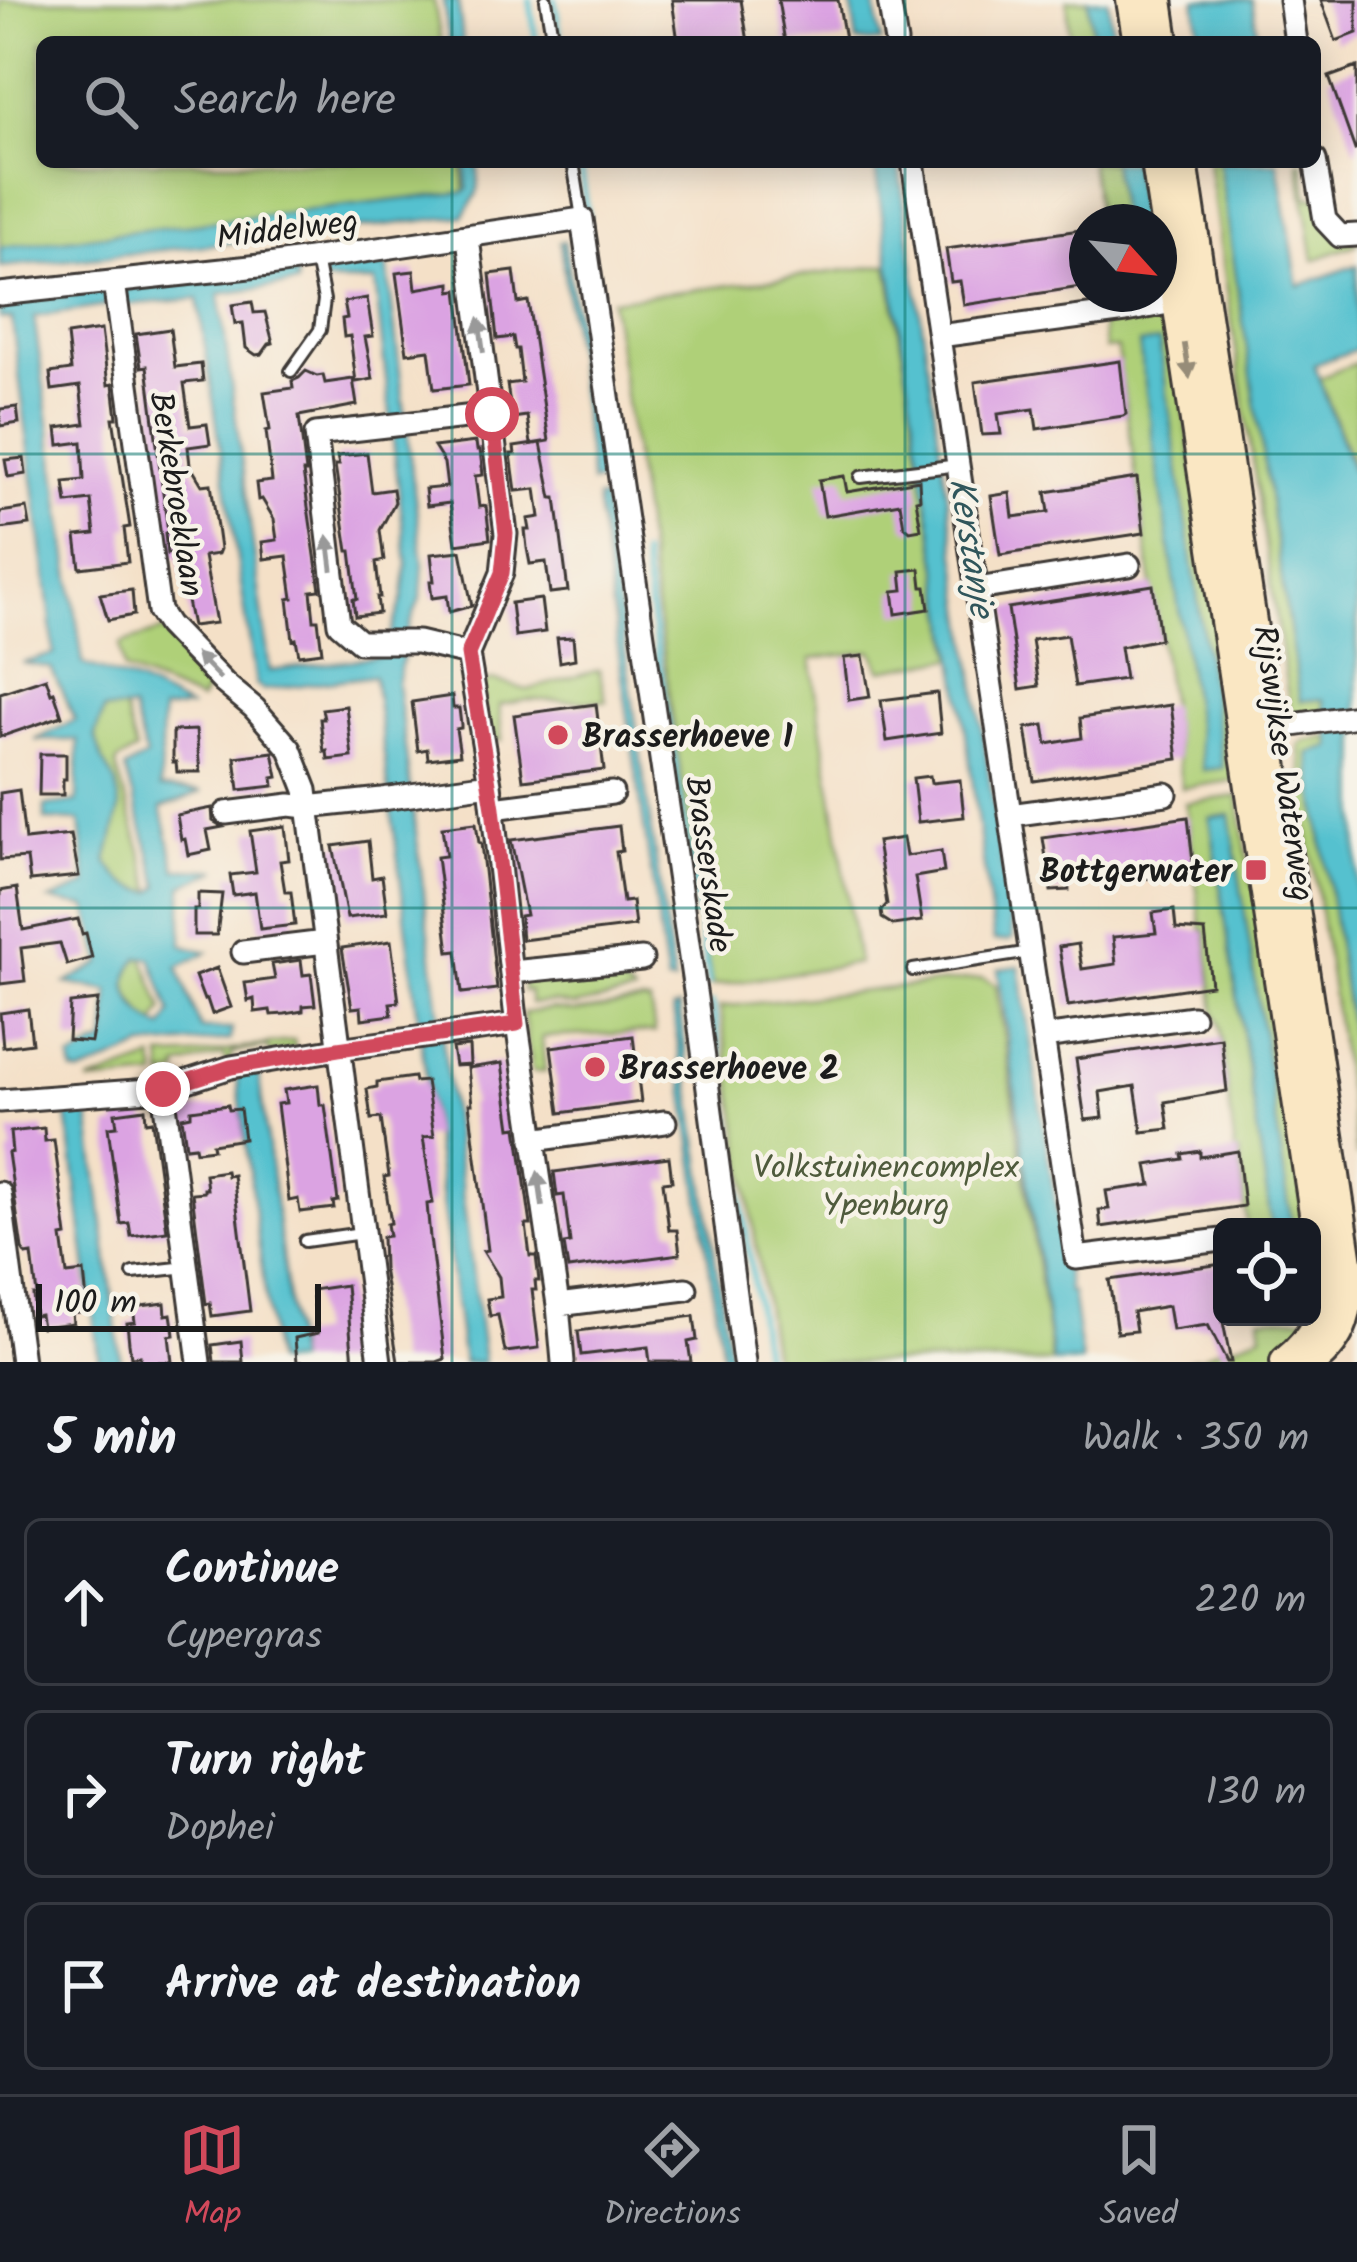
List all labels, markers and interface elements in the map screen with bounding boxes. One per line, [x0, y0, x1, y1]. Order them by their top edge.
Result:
search box [36, 36, 1321, 168]
text: Search here [174, 66, 396, 138]
icon: search [78, 69, 144, 135]
street label: Middelweg [213, 196, 361, 266]
north arrow [1069, 204, 1177, 312]
one-way arrow [471, 316, 490, 353]
one-way arrow [1178, 342, 1197, 380]
route start [465, 387, 519, 441]
street label: Berkebroeklaan [132, 388, 217, 601]
water label: Kerstanje [930, 474, 1009, 625]
one-way arrow [320, 534, 339, 571]
street label: Rijswijkse Waterweg [1236, 622, 1327, 905]
one-way arrow [194, 652, 222, 680]
place label: Brasserhoeve 1 [582, 712, 793, 765]
marker: Brasserhoeve 1 [545, 722, 571, 748]
street label: Brasserskade [668, 773, 745, 956]
place label: Bottgerwater [1039, 847, 1234, 900]
marker: Bottgerwater [1243, 857, 1269, 883]
place label: Brasserhoeve 2 [619, 1044, 839, 1097]
marker: Brasserhoeve 2 [582, 1054, 608, 1080]
route end [136, 1062, 190, 1116]
park label: Volkstuinencomplex Ypenburg [753, 1143, 1020, 1234]
one-way arrow [530, 1170, 549, 1208]
map controls [1213, 1218, 1321, 1326]
button: locate [1213, 1218, 1321, 1326]
scale bar [36, 1278, 321, 1331]
text: 100 m [54, 1278, 137, 1331]
text: 5 min [48, 1400, 177, 1481]
text: Walk · 350 m [1082, 1409, 1309, 1471]
text: Continue [165, 1535, 339, 1607]
icon: ahead [51, 1569, 117, 1635]
text: 220 m [1194, 1571, 1306, 1633]
text: Cypergras [165, 1607, 322, 1669]
text: Turn right [165, 1727, 365, 1799]
icon: right [51, 1761, 117, 1827]
text: 130 m [1205, 1763, 1306, 1825]
text: Dophei [165, 1799, 274, 1861]
text: Arrive at destination [165, 1950, 581, 2022]
icon: arrive [51, 1953, 117, 2019]
tab: Map [179, 2117, 245, 2242]
tab: Directions [604, 2117, 741, 2242]
tab: Saved [1099, 2117, 1178, 2242]

